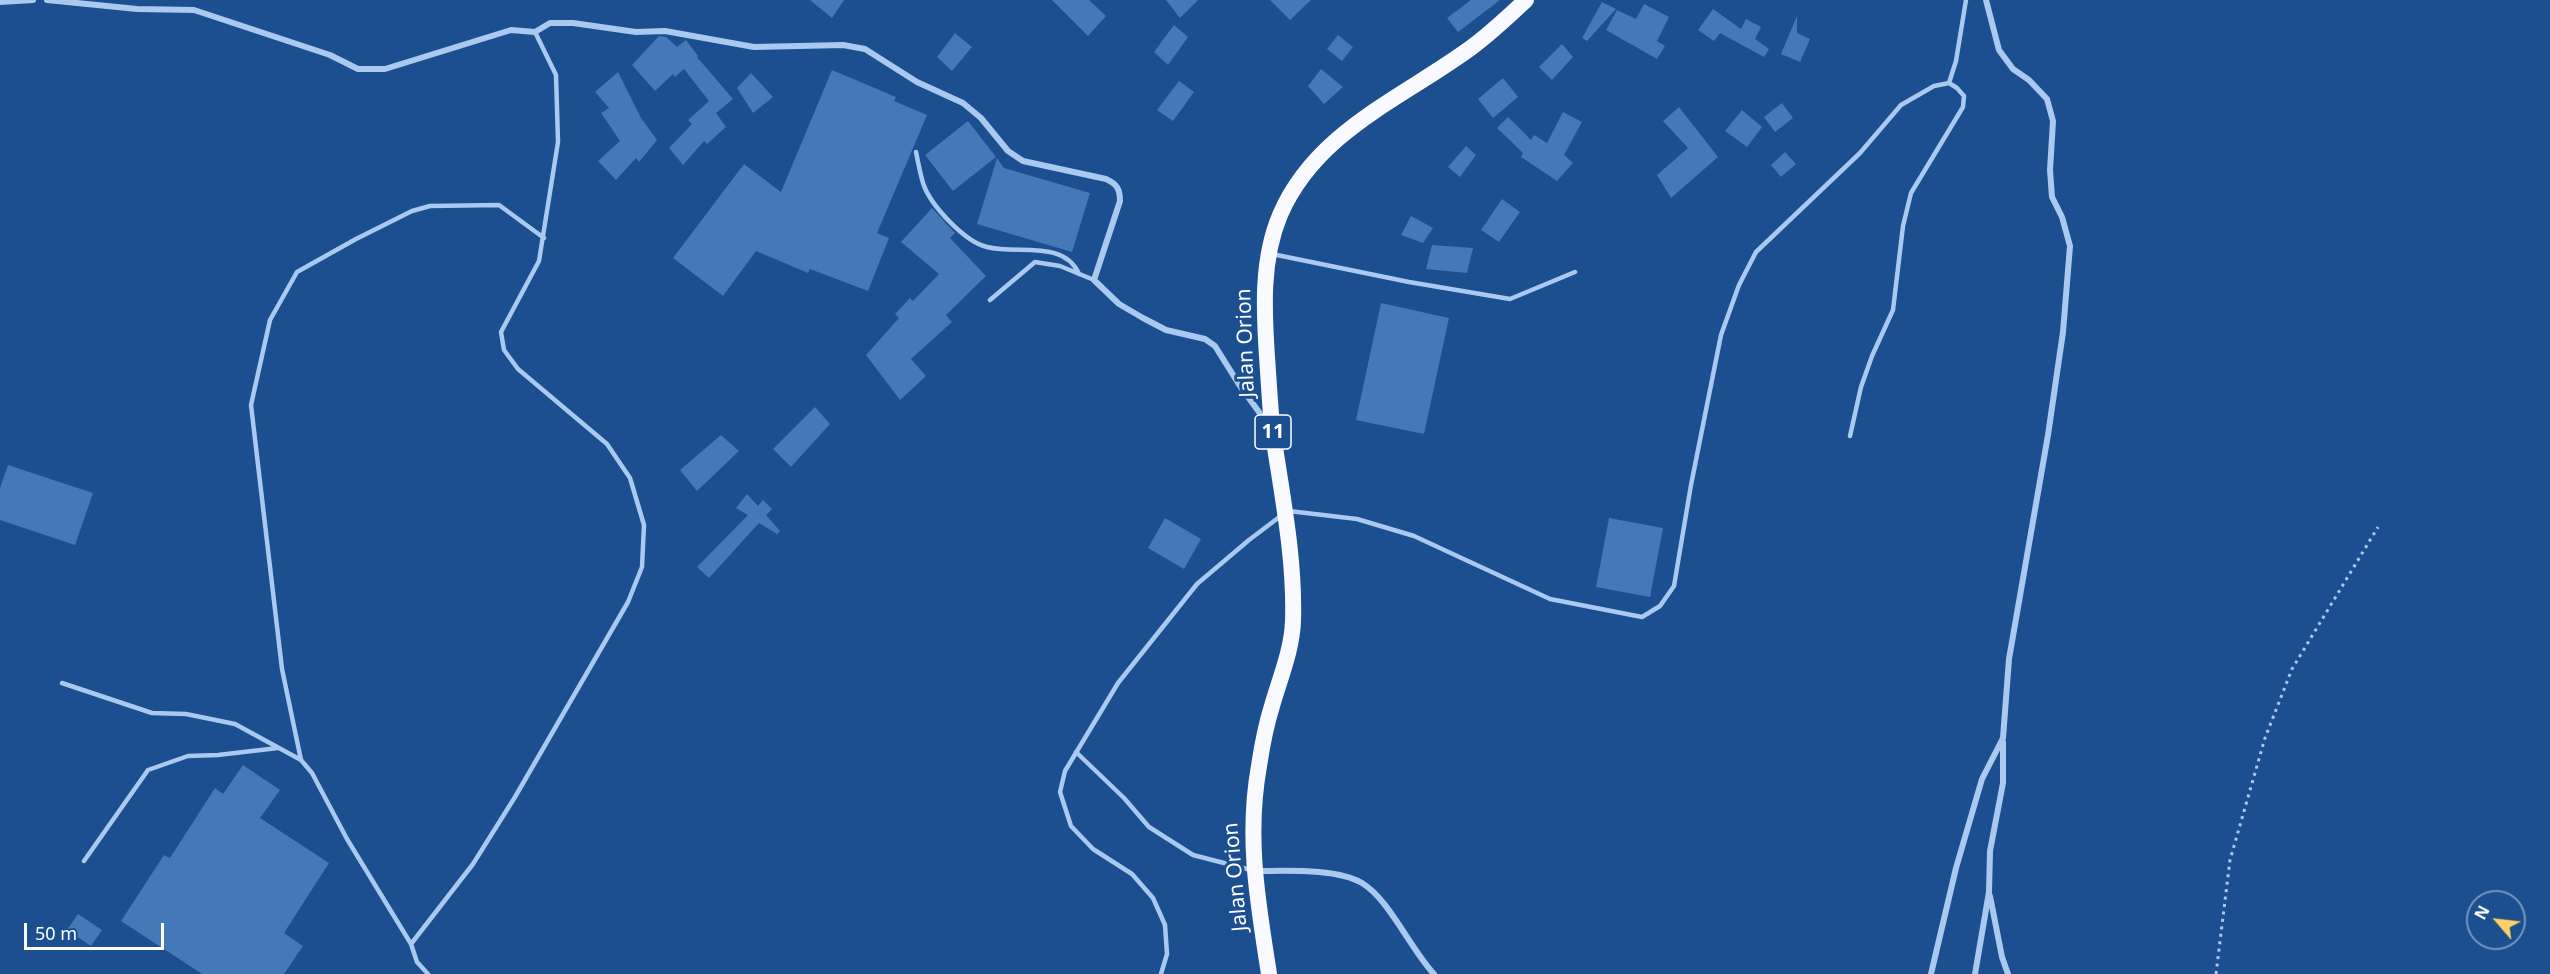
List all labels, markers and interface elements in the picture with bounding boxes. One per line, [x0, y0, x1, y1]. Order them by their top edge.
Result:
street label: Jalan Orion [1231, 288, 1261, 398]
road number: 11 [1255, 415, 1291, 449]
street label: Jalan Orion [1219, 821, 1253, 933]
north arrow [2466, 890, 2526, 950]
text: N [2469, 902, 2495, 923]
scale bar [27, 911, 166, 949]
text: 50 m [35, 921, 77, 945]

